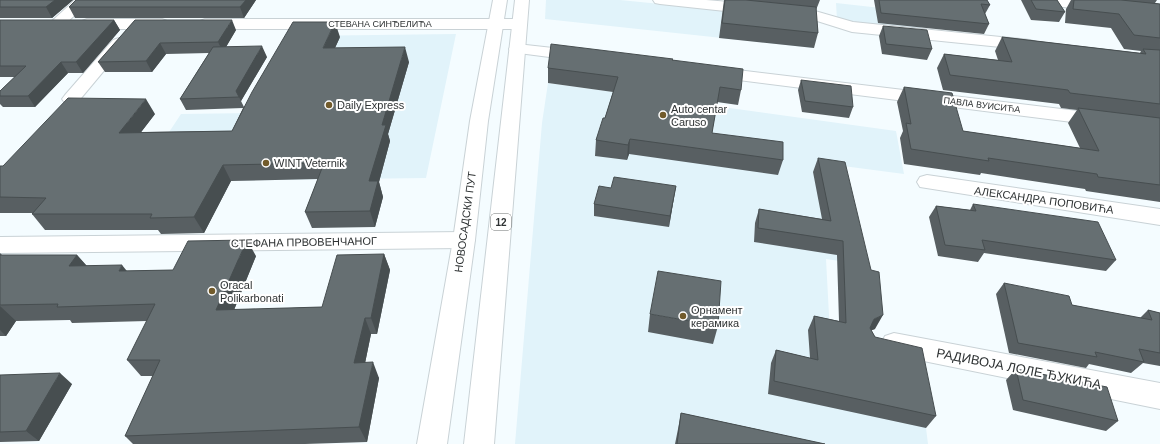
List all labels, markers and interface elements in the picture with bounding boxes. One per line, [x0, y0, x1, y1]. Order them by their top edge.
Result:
street label: СТЕВАНА СИНЂЕЛИЋА [328, 19, 432, 29]
street label: ПАВЛА ВУИСИЋА [943, 95, 1021, 115]
place label: Daily Express [337, 99, 405, 111]
marker: Daily Express [324, 100, 334, 110]
place label: Auto centar Caruso [671, 103, 728, 128]
marker: Auto centar Caruso [658, 110, 668, 120]
place label: WINT Veternik [274, 157, 345, 169]
marker: WINT Veternik [261, 158, 271, 168]
street label: НОВОСАДСКИ ПУТ [452, 170, 478, 273]
street label: АЛЕКСАНДРА ПОПОВИЋА [973, 184, 1115, 216]
road number: 12 [491, 214, 511, 230]
street label: СТЕФАНА ПРВОВЕНЧАНОГ [231, 235, 377, 249]
place label: Oracal Polikarbonati [220, 279, 284, 304]
marker: Oracal Polikarbonati [207, 286, 217, 296]
place label: Орнамент керамика [691, 304, 743, 329]
marker: Орнамент керамика [678, 311, 688, 321]
street label: РАДИВОЈА ЛОЛЕ ЂУКИЋА [935, 345, 1103, 392]

